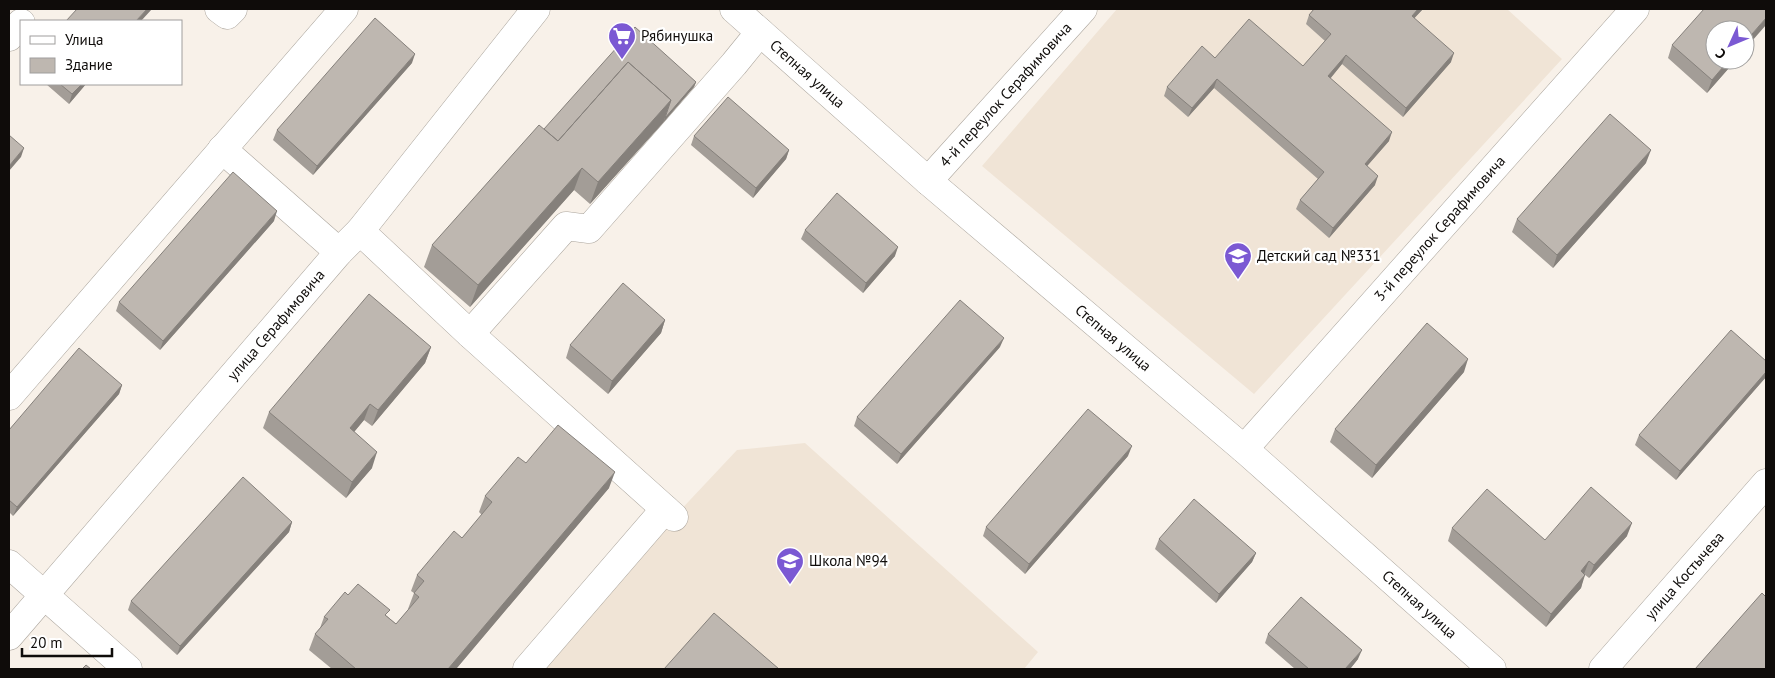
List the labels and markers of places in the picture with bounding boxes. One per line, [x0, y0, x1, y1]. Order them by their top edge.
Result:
supermarket icon: Рябинушка [607, 21, 637, 60]
place label: Рябинушка [641, 26, 713, 45]
school or university icon: Детский сад №331 [1223, 241, 1253, 280]
place label: Детский сад №331 [1257, 246, 1381, 265]
school or university icon: Школа №94 [775, 546, 805, 585]
place label: Школа №94 [809, 551, 888, 570]

